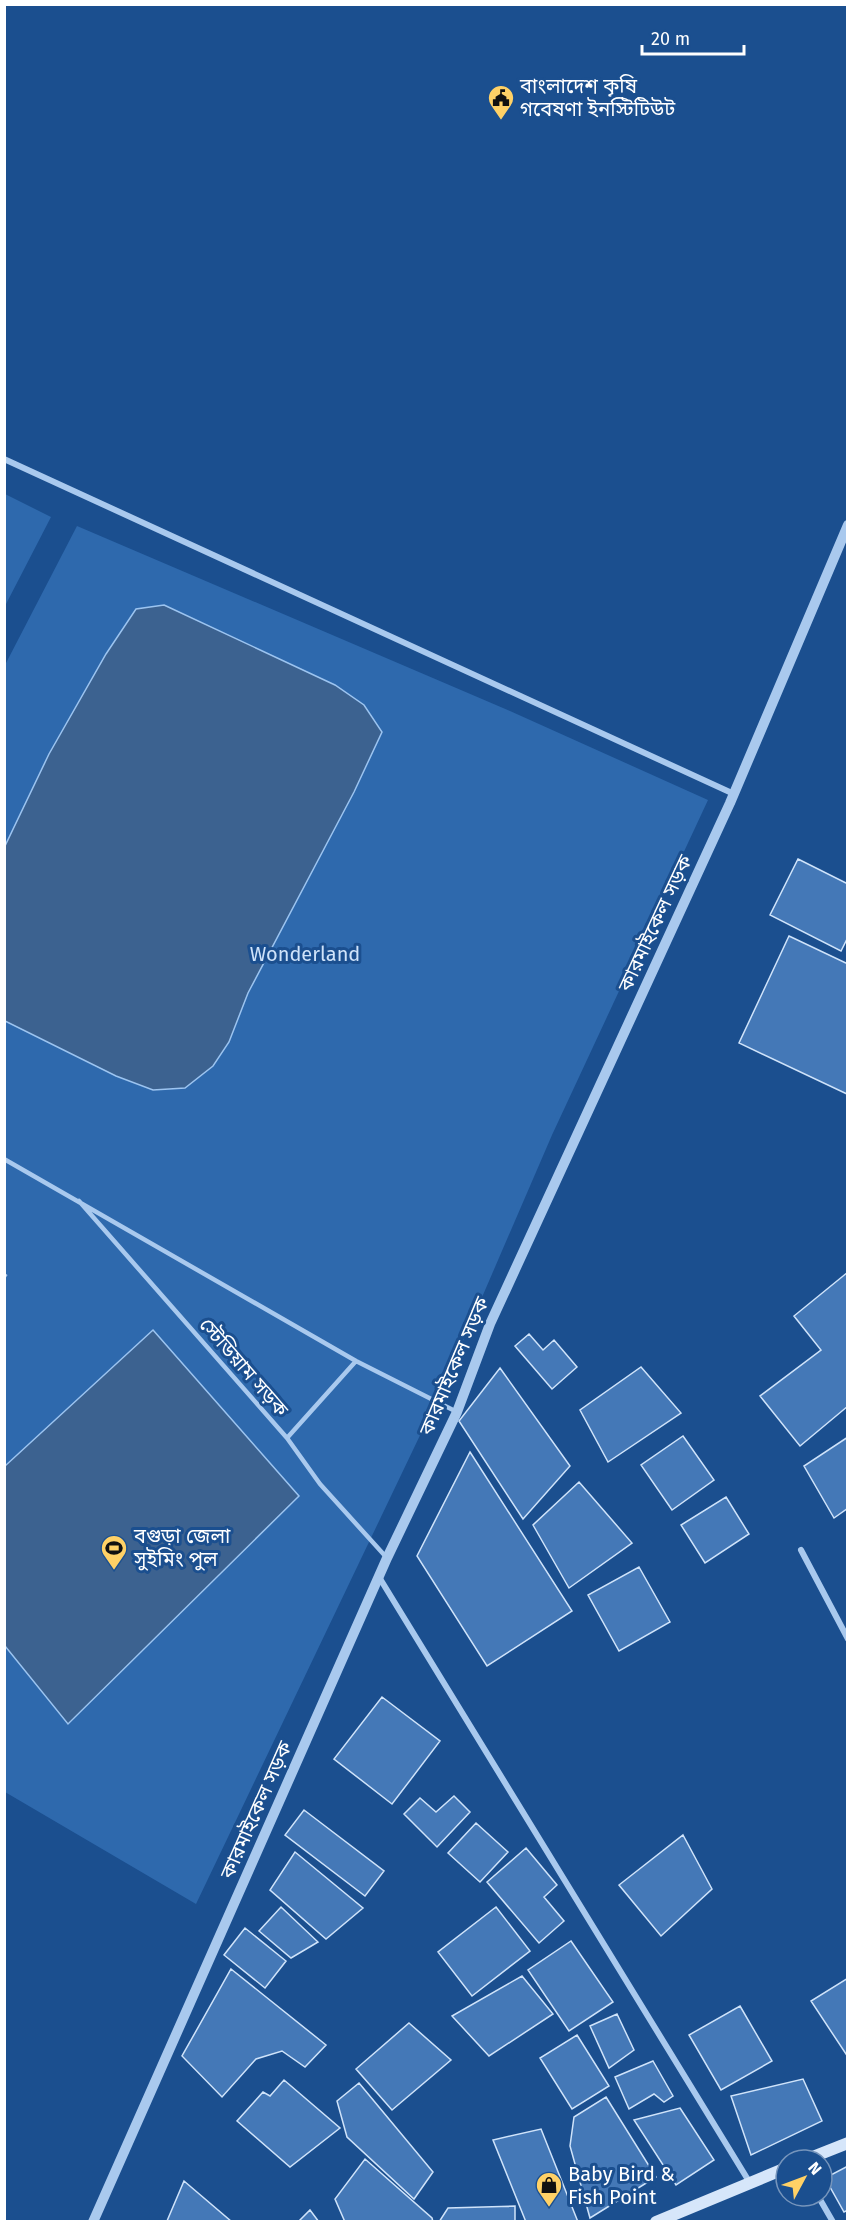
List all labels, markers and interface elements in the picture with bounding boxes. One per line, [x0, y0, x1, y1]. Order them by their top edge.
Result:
scale bar [642, 18, 744, 56]
text: 20 m [651, 28, 690, 50]
place label: বাংলাদেশ কৃষি গবেষণা ইনস্টিটিউট [519, 74, 676, 121]
public building icon: বাংলাদেশ কৃষি গবেষণা ইনস্টিটিউট [486, 83, 516, 121]
street label: কারমাইকেল সড়ক [612, 850, 697, 996]
park label: Wonderland [250, 942, 360, 966]
street label: কারমাইকেল সড়ক [414, 1293, 494, 1440]
street label: স্টেডিয়াম সড়ক [195, 1313, 294, 1422]
place label: বগুড়া জেলা সুইমিং পুল [133, 1524, 231, 1571]
sports icon: বগুড়া জেলা সুইমিং পুল [99, 1533, 129, 1571]
street label: কারমাইকেল সড়ক [215, 1737, 297, 1883]
north arrow [774, 2148, 834, 2208]
text: N [804, 2158, 826, 2179]
place label: Baby Bird & Fish Point [568, 2162, 675, 2209]
shop icon: Baby Bird & Fish Point [534, 2170, 564, 2208]

